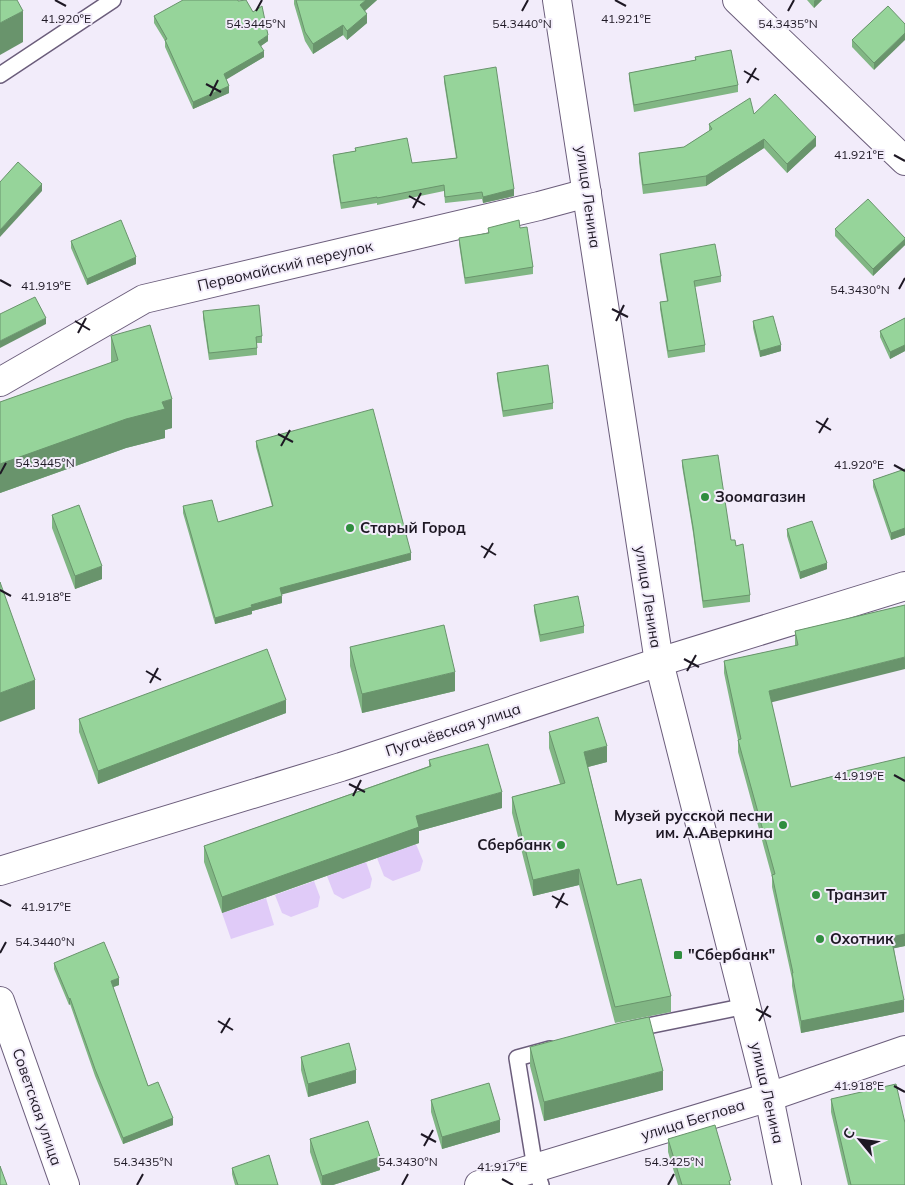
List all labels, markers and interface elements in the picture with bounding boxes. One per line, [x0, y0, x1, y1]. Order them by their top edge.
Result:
text: 41.920°E [41, 11, 91, 26]
text: 41.921°E [601, 11, 651, 26]
text: 54.3445°N [226, 16, 286, 31]
text: 54.3440°N [492, 16, 552, 31]
text: 54.3435°N [758, 16, 818, 31]
street label: улица Ленина [572, 144, 605, 249]
text: 41.921°E [834, 147, 884, 162]
street label: Первомайский переулок [195, 236, 375, 295]
text: 41.919°E [21, 278, 71, 293]
text: 54.3430°N [830, 282, 890, 297]
text: 54.3445°N [15, 455, 75, 470]
text: 41.920°E [834, 457, 884, 472]
place label: Зоомагазин [715, 487, 806, 506]
marker: Зоомагазин [699, 491, 711, 503]
place label: Старый Город [360, 518, 466, 537]
marker: Старый Город [344, 522, 356, 534]
street label: улица Ленина [631, 544, 666, 649]
text: 41.918°E [21, 589, 71, 604]
street label: Пугачёвская улица [383, 699, 523, 760]
text: 41.919°E [834, 768, 884, 783]
place label: Музей русской песни им. А.Аверкина [614, 806, 773, 842]
marker: Музей русской песни им. А.Аверкина [777, 819, 789, 831]
place label: Сбербанк [477, 835, 551, 854]
marker: Сбербанк [555, 839, 567, 851]
place label: Транзит [826, 885, 888, 904]
marker: Транзит [810, 889, 822, 901]
text: 41.917°E [21, 899, 71, 914]
place label: Охотник [830, 929, 894, 948]
marker: Охотник [814, 933, 826, 945]
text: 54.3440°N [15, 934, 75, 949]
place label: "Сбербанк" [688, 945, 775, 964]
marker: "Сбербанк" [672, 949, 684, 961]
street label: улица Ленина [747, 1040, 788, 1145]
street label: Советская улица [8, 1046, 66, 1168]
text: 41.918°E [834, 1078, 884, 1093]
street label: улица Беглова [639, 1095, 747, 1144]
north arrow [835, 1115, 885, 1165]
text: С [838, 1125, 859, 1142]
text: 54.3435°N [113, 1154, 173, 1169]
text: 54.3430°N [378, 1154, 438, 1169]
text: 54.3425°N [644, 1154, 704, 1169]
text: 41.917°E [477, 1159, 527, 1174]

